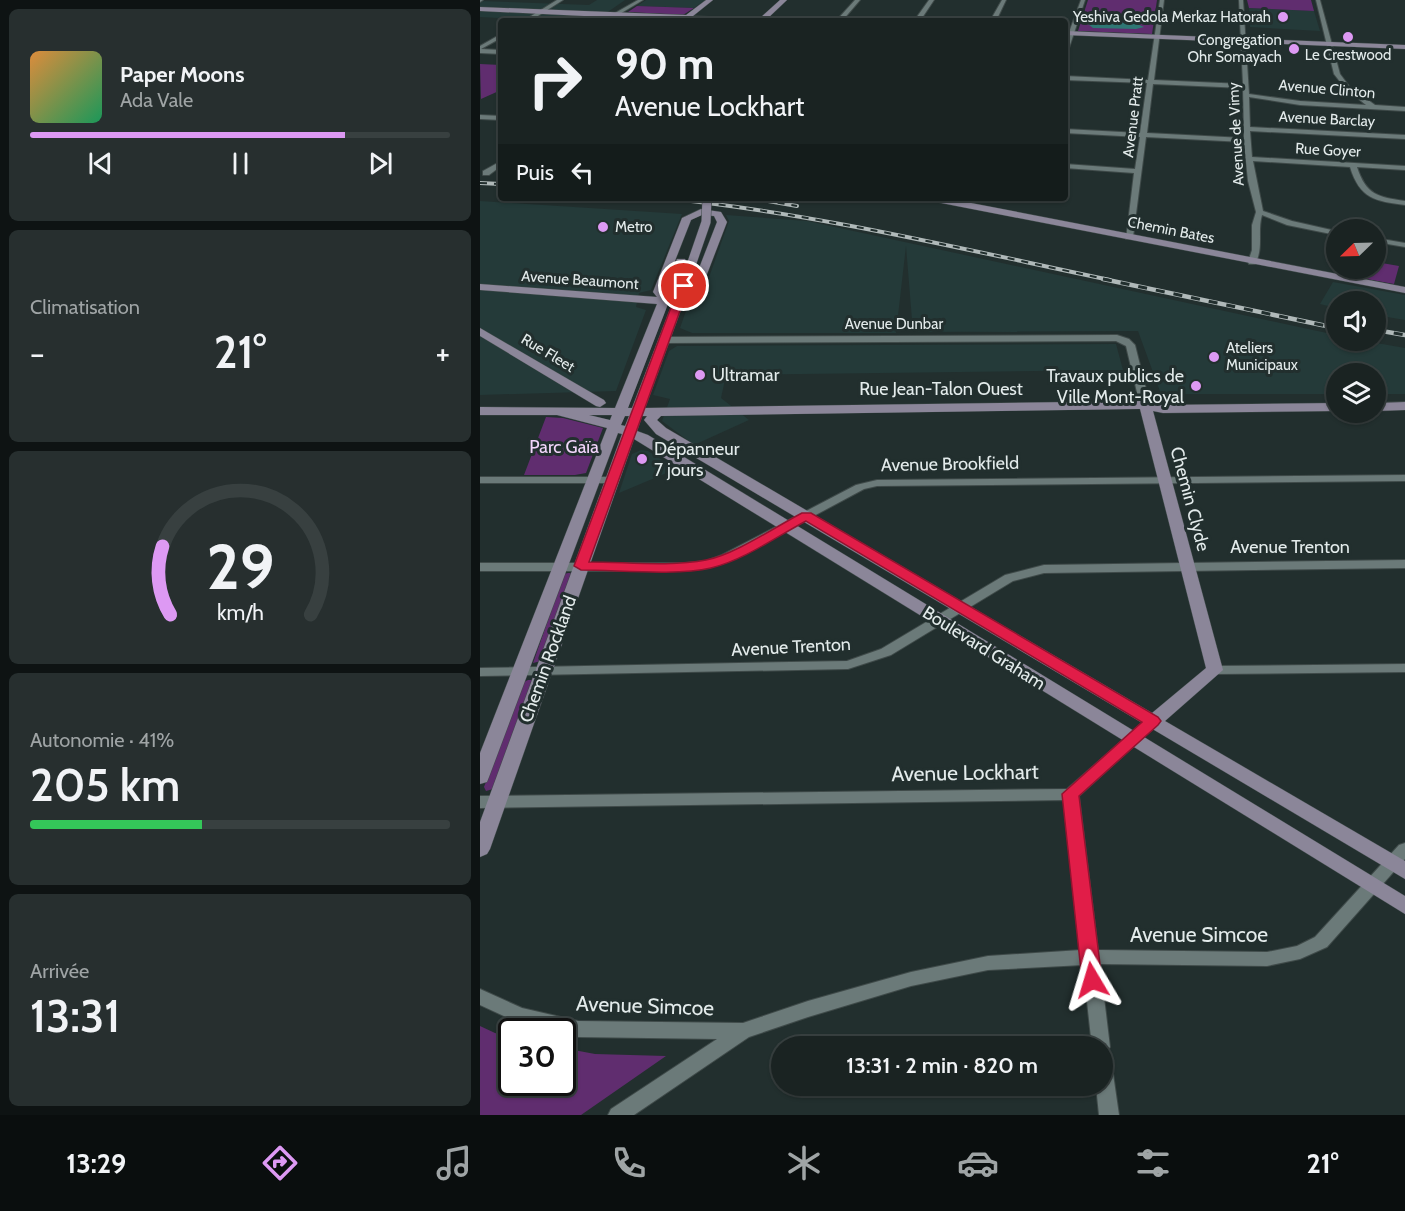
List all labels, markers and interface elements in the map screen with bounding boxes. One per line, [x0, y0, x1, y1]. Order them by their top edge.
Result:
place label: Yeshiva Gedola Merkaz Hatorah [1072, 8, 1271, 26]
marker: Yeshiva Gedola Merkaz Hatorah [1276, 10, 1290, 24]
marker: Le Crestwood [1341, 30, 1355, 44]
place label: Congregation Ohr Somayach [1188, 31, 1282, 66]
text: 90 m [615, 38, 714, 90]
icon: right [516, 42, 594, 120]
marker: Congregation Ohr Somayach [1287, 42, 1301, 56]
place label: Le Crestwood [1305, 46, 1391, 64]
text: Paper Moons [120, 61, 244, 88]
street label: Avenue Pratt [1119, 76, 1147, 158]
street label: Avenue Clinton [1278, 76, 1376, 102]
street label: Avenue de Vimy [1224, 81, 1248, 186]
text: Ada Vale [120, 88, 193, 112]
text: Avenue Lockhart [615, 90, 804, 123]
street label: Avenue Barclay [1278, 107, 1376, 131]
street label: Rue Goyer [1295, 139, 1362, 161]
icon: previous [84, 147, 117, 180]
icon: pause [224, 147, 257, 180]
icon: next [364, 147, 397, 180]
icon: left [566, 156, 599, 189]
text: Puis [516, 159, 554, 186]
street label: Chemin Bates [1126, 213, 1216, 247]
place label: Metro [615, 218, 653, 236]
north arrow [1326, 219, 1386, 279]
map controls [1326, 219, 1386, 423]
marker: Metro [596, 220, 610, 234]
pin [658, 260, 709, 311]
street label: Avenue Beaumont [521, 267, 639, 293]
icon: arrive [667, 269, 700, 302]
button: sound [1326, 291, 1386, 351]
text: Climatisation [30, 295, 140, 319]
street label: Avenue Dunbar [845, 315, 943, 333]
text: 21° [214, 325, 266, 379]
street label: Rue Fleet [518, 330, 578, 376]
text: − [30, 333, 45, 373]
text: + [435, 333, 450, 373]
place label: Ateliers Municipaux [1226, 339, 1298, 374]
marker: Ateliers Municipaux [1207, 350, 1221, 364]
button: layers [1326, 363, 1386, 423]
place label: Ultramar [712, 364, 780, 386]
place label: Travaux publics de Ville Mont-Royal [1046, 365, 1185, 408]
marker: Ultramar [693, 368, 707, 382]
street label: Rue Jean-Talon Ouest [859, 378, 1023, 400]
marker: Travaux publics de Ville Mont-Royal [1189, 379, 1203, 393]
park label: Parc Gaïa [529, 436, 599, 458]
place label: Dépanneur 7 jours [654, 438, 740, 481]
street label: Chemin Clyde [1166, 444, 1214, 554]
marker: Dépanneur 7 jours [635, 452, 649, 466]
street label: Avenue Brookfield [881, 452, 1019, 476]
text: 29 [206, 529, 274, 605]
street label: Avenue Trenton [1230, 536, 1350, 558]
street label: Chemin Rockland [515, 593, 581, 725]
text: km/h [217, 599, 263, 625]
street label: Boulevard Graham [919, 601, 1049, 695]
street label: Avenue Trenton [731, 633, 851, 661]
text: Autonomie · 41% [30, 728, 174, 752]
text: 205 km [30, 758, 180, 812]
street label: Avenue Lockhart [891, 759, 1039, 786]
street label: Avenue Simcoe [1130, 922, 1268, 947]
position arrow [1060, 948, 1124, 1012]
text: Arrivée [30, 959, 89, 983]
text: 13:31 [30, 989, 120, 1043]
street label: Avenue Simcoe [576, 991, 715, 1020]
speed limit sign: 30 [498, 1018, 576, 1096]
text: 13:31 · 2 min · 820 m [846, 1052, 1038, 1079]
icon: directions [259, 1142, 301, 1184]
icon: music [433, 1142, 475, 1184]
icon: phone [608, 1142, 650, 1184]
icon: climate [783, 1142, 825, 1184]
icon: car [957, 1142, 999, 1184]
icon: filters [1132, 1142, 1174, 1184]
text: 13:29 [66, 1147, 126, 1180]
text: 21° [1307, 1147, 1339, 1180]

